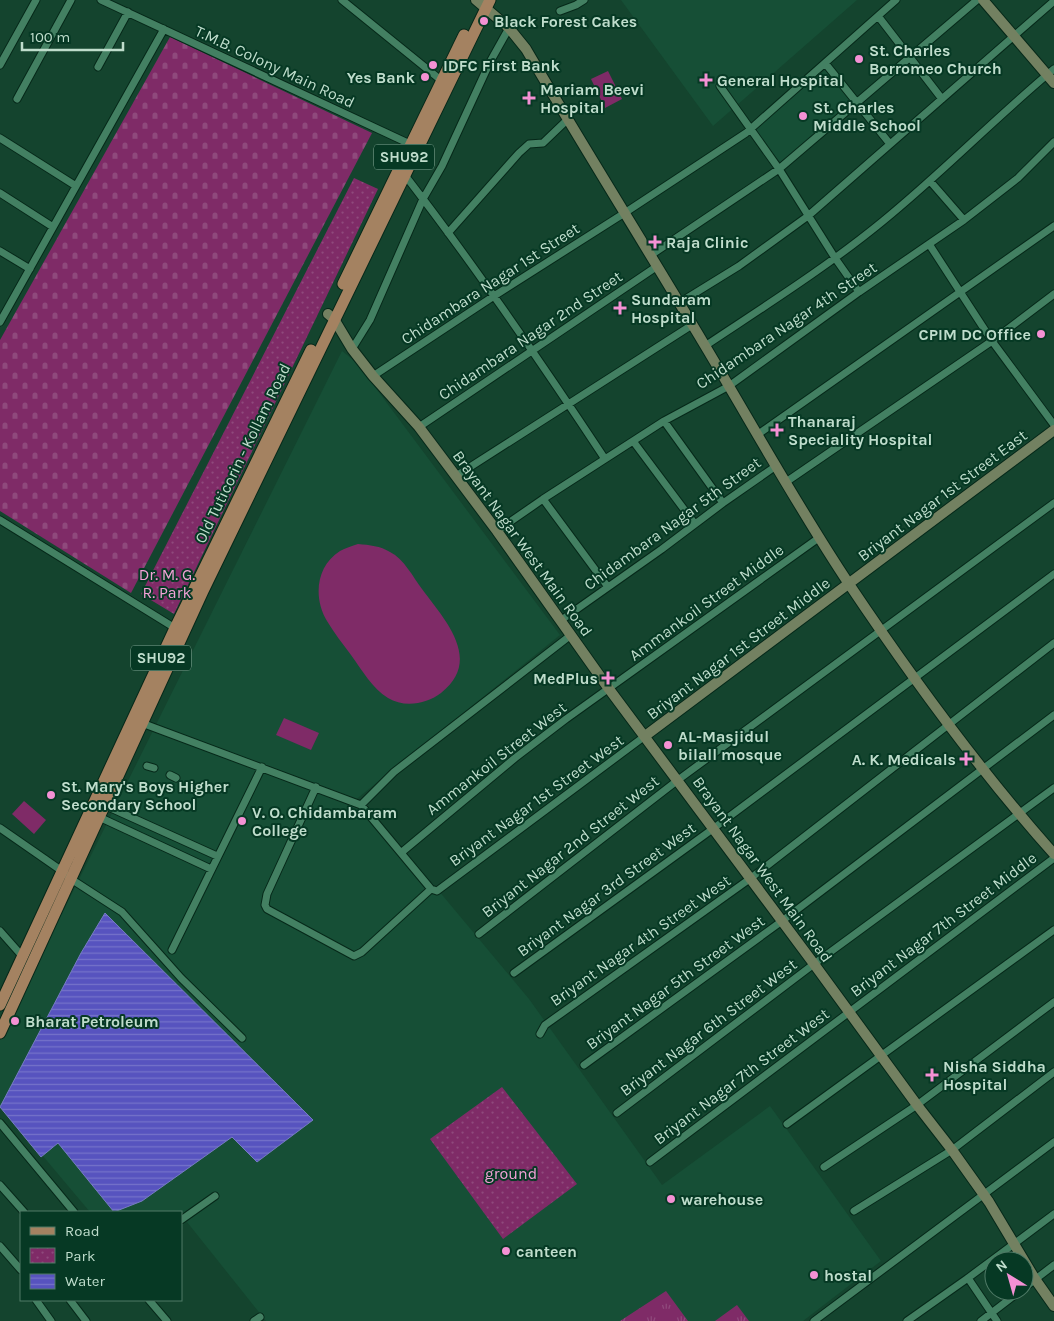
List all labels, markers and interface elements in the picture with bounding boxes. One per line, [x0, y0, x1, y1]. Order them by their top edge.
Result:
place label: Black Forest Cakes [494, 12, 637, 31]
marker: Black Forest Cakes [478, 15, 490, 27]
scale bar [22, 20, 124, 52]
street label: T.M.B. Colony Main Road [192, 21, 358, 112]
text: 100 m [30, 28, 70, 46]
place label: St. Charles Borromeo Church [869, 41, 1002, 78]
marker: St. Charles Borromeo Church [853, 53, 865, 65]
place label: IDFC First Bank [443, 56, 561, 75]
marker: IDFC First Bank [427, 59, 439, 71]
place label: Yes Bank [347, 68, 416, 87]
marker: Yes Bank [419, 71, 431, 83]
place label: General Hospital [717, 71, 844, 90]
marker: General Hospital [699, 73, 713, 87]
place label: Mariam Beevi Hospital [540, 80, 644, 117]
marker: Mariam Beevi Hospital [522, 91, 536, 105]
place label: St. Charles Middle School [813, 98, 921, 135]
marker: St. Charles Middle School [797, 110, 809, 122]
road number: SHU92 [374, 144, 434, 170]
street label: Chidambara Nagar 1st Street [398, 219, 583, 348]
place label: Raja Clinic [666, 233, 748, 252]
marker: Raja Clinic [648, 235, 662, 249]
street label: Chidambara Nagar 4th Street [692, 258, 880, 393]
street label: Chidambara Nagar 2nd Street [435, 267, 626, 404]
place label: Sundaram Hospital [631, 290, 711, 327]
marker: Sundaram Hospital [613, 301, 627, 315]
place label: CPIM DC Office [919, 325, 1031, 344]
marker: CPIM DC Office [1035, 328, 1047, 340]
street label: Old Tuticorin - Kollam Road [191, 360, 294, 546]
place label: Thanaraj Speciality Hospital [788, 412, 932, 449]
marker: Thanaraj Speciality Hospital [770, 423, 784, 437]
street label: Briyant Nagar 1st Street East [854, 426, 1031, 565]
street label: Brayant Nagar West Main Road [449, 447, 596, 640]
street label: Chidambara Nagar 5th Street [580, 453, 764, 594]
street label: Ammankoil Street Middle [625, 540, 787, 665]
park label: Dr. M. G. R. Park [139, 565, 195, 602]
street label: Briyant Nagar 1st Street Middle [643, 573, 834, 724]
road number: SHU92 [131, 646, 191, 670]
place label: MedPlus [533, 669, 598, 688]
marker: MedPlus [602, 672, 614, 684]
street label: Ammankoil Street West [422, 698, 570, 819]
place label: AL-Masjidul bilall mosque [678, 727, 782, 764]
street label: Briyant Nagar 1st Street West [445, 731, 627, 870]
marker: AL-Masjidul bilall mosque [662, 739, 674, 751]
place label: A. K. Medicals [852, 750, 956, 769]
marker: A. K. Medicals [960, 753, 972, 765]
street label: Briyant Nagar 2nd Street West [478, 771, 663, 922]
street label: Brayant Nagar West Main Road [689, 773, 836, 966]
place label: St. Mary's Boys Higher Secondary School [61, 777, 229, 814]
marker: St. Mary's Boys Higher Secondary School [45, 789, 57, 801]
place label: V. O. Chidambaram College [252, 803, 397, 840]
marker: V. O. Chidambaram College [236, 815, 248, 827]
street label: Briyant Nagar 3rd Street West [513, 818, 699, 961]
street label: Briyant Nagar 7th Street Middle [847, 848, 1040, 1001]
street label: Briyant Nagar 4th Street West [546, 871, 734, 1010]
street label: Briyant Nagar 5th Street West [582, 911, 768, 1054]
street label: Briyant Nagar 6th Street West [616, 955, 800, 1100]
street label: Briyant Nagar 7th Street West [650, 1004, 833, 1149]
place label: Bharat Petroleum [25, 1012, 159, 1031]
marker: Bharat Petroleum [9, 1015, 21, 1027]
place label: Nisha Siddha Hospital [943, 1057, 1046, 1094]
marker: Nisha Siddha Hospital [925, 1068, 939, 1082]
park label: ground [485, 1164, 537, 1183]
place label: warehouse [681, 1190, 763, 1209]
marker: warehouse [665, 1193, 677, 1205]
legend [20, 1211, 182, 1301]
text: Road [65, 1222, 100, 1240]
place label: canteen [516, 1242, 577, 1261]
marker: canteen [500, 1245, 512, 1257]
text: Park [65, 1247, 95, 1265]
north arrow [984, 1251, 1034, 1301]
text: N [992, 1256, 1011, 1276]
place label: hostal [824, 1266, 872, 1285]
marker: hostal [808, 1269, 820, 1281]
text: Water [65, 1272, 106, 1290]

